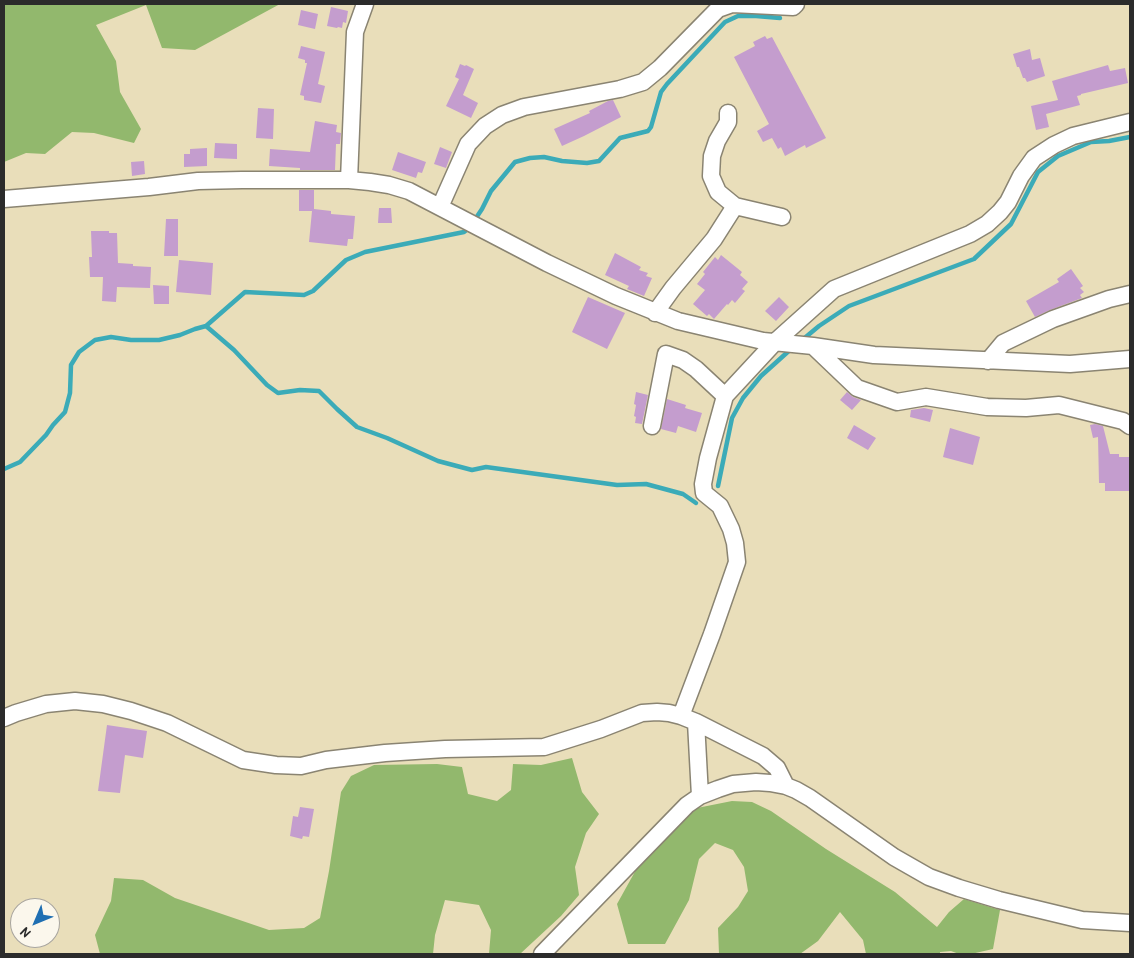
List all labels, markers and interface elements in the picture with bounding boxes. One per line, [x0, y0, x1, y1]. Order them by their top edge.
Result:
north arrow [10, 898, 60, 948]
text: N [15, 924, 34, 943]

